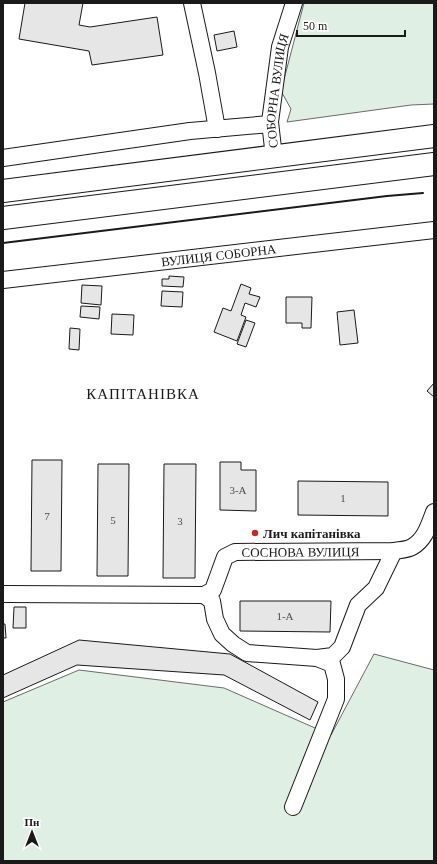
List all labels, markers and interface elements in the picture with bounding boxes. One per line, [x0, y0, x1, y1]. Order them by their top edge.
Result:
scale bar [297, 12, 405, 38]
text: 50 m [303, 19, 328, 33]
street label: СОБОРНА ВУЛИЦЯ [262, 31, 291, 149]
street label: ВУЛИЦЯ СОБОРНА [160, 241, 278, 269]
district label: КАПІТАНІВКА [86, 386, 200, 402]
house number: 3-А [229, 484, 247, 496]
house number: 1 [340, 492, 346, 504]
house number: 7 [44, 510, 50, 522]
house number: 5 [110, 514, 116, 526]
house number: 3 [177, 515, 183, 527]
place label: Лич капітанівка [263, 526, 361, 541]
marker: Лич капітанівка [250, 528, 260, 538]
street label: СОСНОВА ВУЛИЦЯ [241, 544, 360, 559]
house number: 1-А [276, 610, 294, 622]
north arrow [12, 812, 52, 852]
text: Пн [25, 816, 40, 828]

